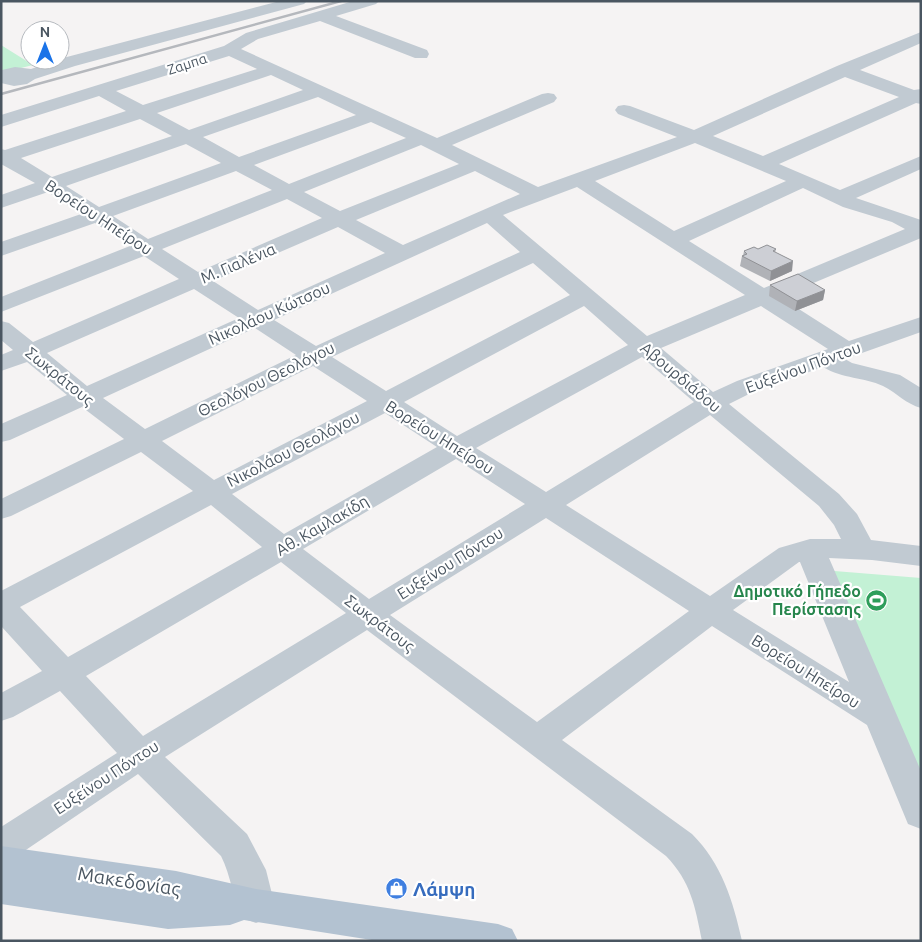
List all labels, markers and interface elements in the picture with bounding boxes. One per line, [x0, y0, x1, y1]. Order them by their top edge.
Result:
north arrow [20, 20, 70, 70]
text: N [40, 24, 50, 40]
street label: Ζαμπα [165, 50, 209, 78]
street label: Βορείου Ηπείρου [42, 176, 156, 258]
street label: Μ. Γιαλένια [198, 239, 279, 287]
street label: Νικολάου Κώτσου [205, 278, 333, 348]
street label: Θεολόγου Θεολόγου [195, 338, 337, 420]
street label: Αβουρδιάδου [637, 338, 725, 416]
street label: Ευξείνου Πόντου [743, 338, 863, 397]
street label: Σωκράτους [22, 343, 98, 410]
street label: Βορείου Ηπείρου [383, 397, 497, 477]
street label: Νικολάου Θεολόγου [224, 408, 362, 490]
street label: Αθ. Καμλακίδη [273, 491, 371, 559]
street label: Ευξείνου Πόντου [394, 523, 507, 604]
place label: Δημοτικό Γήπεδο Περίστασης [733, 582, 861, 619]
sports icon: Δημοτικό Γήπεδο Περίστασης [865, 588, 889, 612]
street label: Σωκράτους [341, 591, 418, 656]
street label: Βορείου Ηπείρου [749, 631, 863, 711]
street label: Ευξείνου Πόντου [50, 736, 162, 818]
street label: Μακεδονίας [76, 862, 182, 900]
shop icon: Λάμψη [385, 877, 409, 901]
place label: Λάμψη [413, 878, 475, 900]

